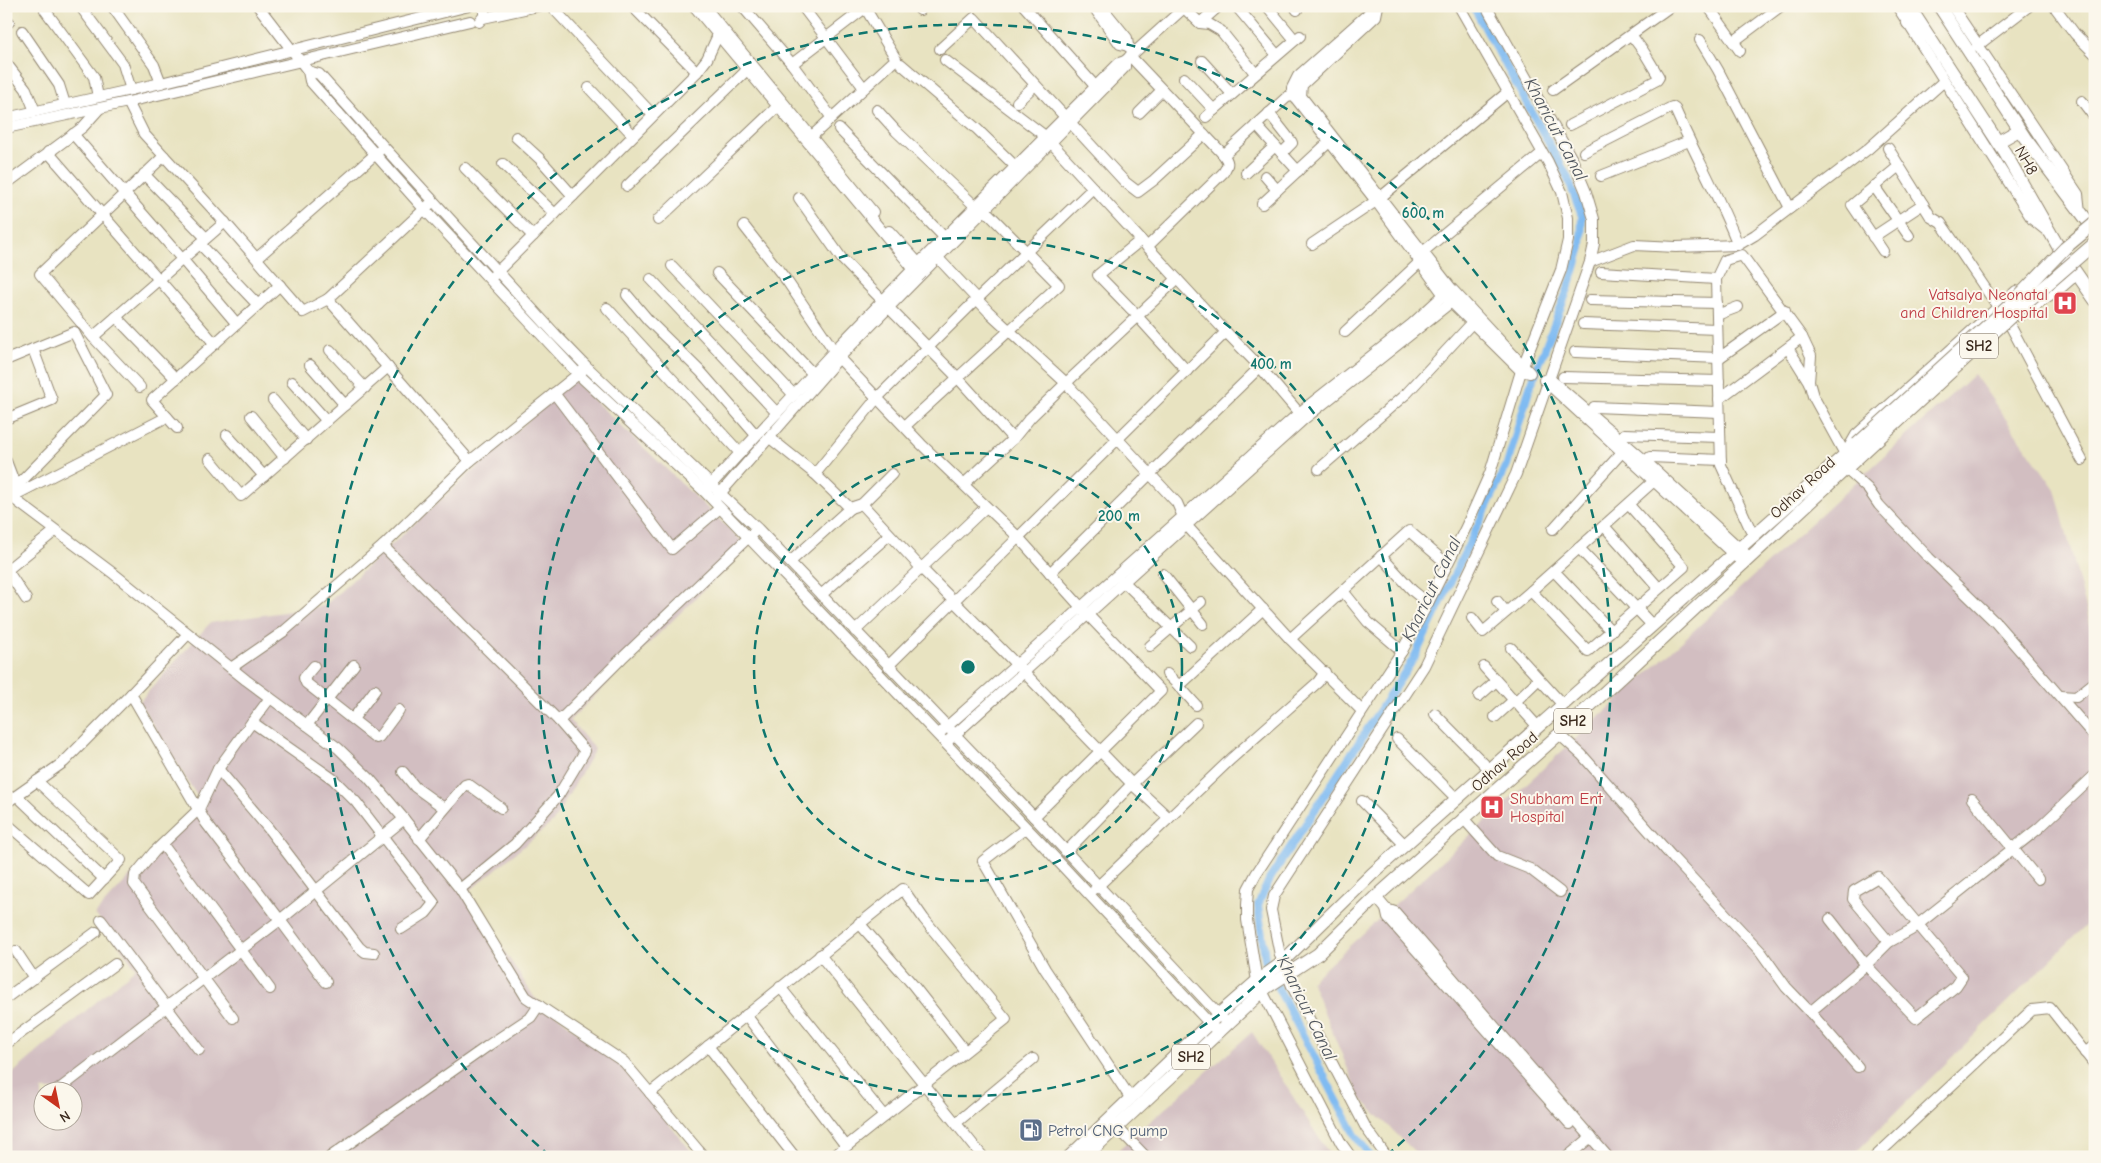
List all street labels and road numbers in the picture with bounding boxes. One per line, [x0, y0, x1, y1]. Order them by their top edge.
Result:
street label: NH8 [2011, 143, 2041, 178]
road number: SH2 [1960, 334, 1998, 358]
street label: Odhav Road [1766, 453, 1839, 522]
road number: SH2 [1554, 708, 1592, 734]
street label: Odhav Road [1468, 728, 1542, 796]
road number: SH2 [1172, 1044, 1210, 1070]

